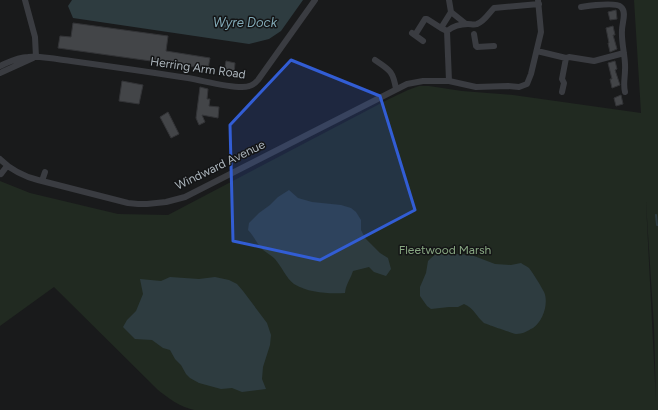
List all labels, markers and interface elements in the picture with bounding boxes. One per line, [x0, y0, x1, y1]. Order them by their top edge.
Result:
water label: Wyre Dock [213, 15, 278, 30]
street label: Herring Arm Road [149, 54, 247, 82]
street label: Windward Avenue [173, 137, 268, 193]
park label: Fleetwood Marsh [399, 243, 492, 257]

